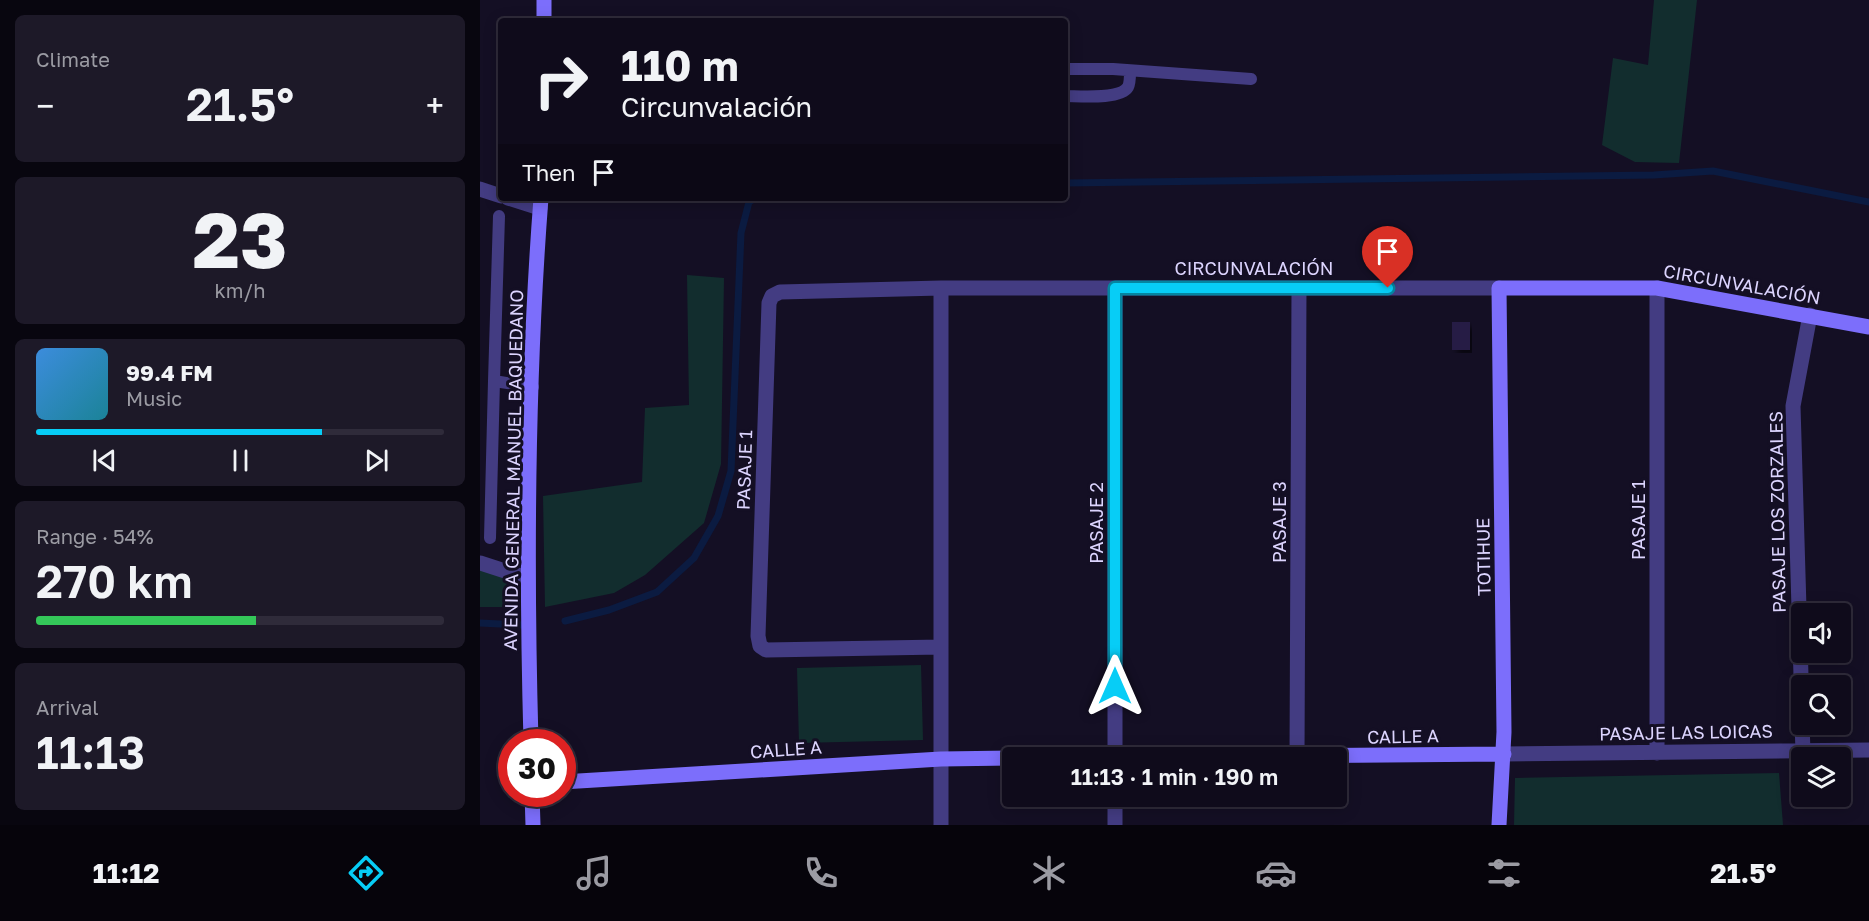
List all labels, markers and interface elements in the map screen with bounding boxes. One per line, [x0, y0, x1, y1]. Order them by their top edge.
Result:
text: 110 m [621, 40, 739, 90]
icon: right [522, 42, 600, 120]
text: Climate [36, 47, 110, 71]
text: 21.5° [186, 77, 294, 131]
text: − [36, 86, 54, 125]
text: + [426, 86, 444, 125]
text: Circunvalación [621, 91, 812, 123]
icon: arrive [587, 156, 620, 189]
text: Then [522, 159, 575, 186]
text: 23 [192, 192, 288, 285]
pin [1362, 226, 1413, 288]
icon: arrive [1371, 235, 1404, 268]
street label: CIRCUNVALACIÓN [1174, 257, 1334, 279]
street label: CIRCUNVALACIÓN [1662, 259, 1822, 309]
text: km/h [215, 278, 265, 302]
street label: AVENIDA GENERAL MANUEL BAQUEDANO [499, 289, 527, 651]
text: 99.4 FM [126, 359, 213, 386]
text: Music [126, 386, 182, 410]
street label: PASAJE LOS ZORZALES [1764, 411, 1790, 613]
street label: PASAJE 1 [732, 429, 756, 510]
icon: previous [88, 444, 121, 477]
icon: pause [224, 444, 257, 477]
icon: next [360, 444, 393, 477]
street label: PASAJE 1 [1627, 480, 1649, 560]
street label: PASAJE 3 [1268, 481, 1290, 563]
street label: PASAJE 2 [1085, 482, 1107, 564]
street label: TOTIHUE [1471, 518, 1495, 596]
text: Range · 54% [36, 524, 154, 548]
text: 270 km [36, 554, 193, 608]
map controls [1791, 603, 1851, 807]
button: sound [1791, 603, 1851, 663]
position arrow [1083, 654, 1147, 718]
button: search [1791, 675, 1851, 735]
text: Arrival [36, 695, 99, 719]
street label: PASAJE LAS LOICAS [1599, 719, 1773, 745]
street label: CALLE A [1367, 724, 1439, 748]
text: 11:13 [36, 725, 145, 779]
speed limit sign: 30 [498, 729, 576, 807]
street label: CALLE A [749, 736, 823, 762]
button: layers [1791, 747, 1851, 807]
text: 11:13 · 1 min · 190 m [1071, 763, 1278, 790]
icon: directions [345, 852, 387, 894]
icon: music [573, 852, 615, 894]
icon: phone [800, 852, 842, 894]
icon: climate [1028, 852, 1070, 894]
icon: car [1255, 852, 1297, 894]
icon: filters [1483, 852, 1525, 894]
text: 11:12 [93, 857, 160, 889]
text: 21.5° [1710, 857, 1776, 889]

